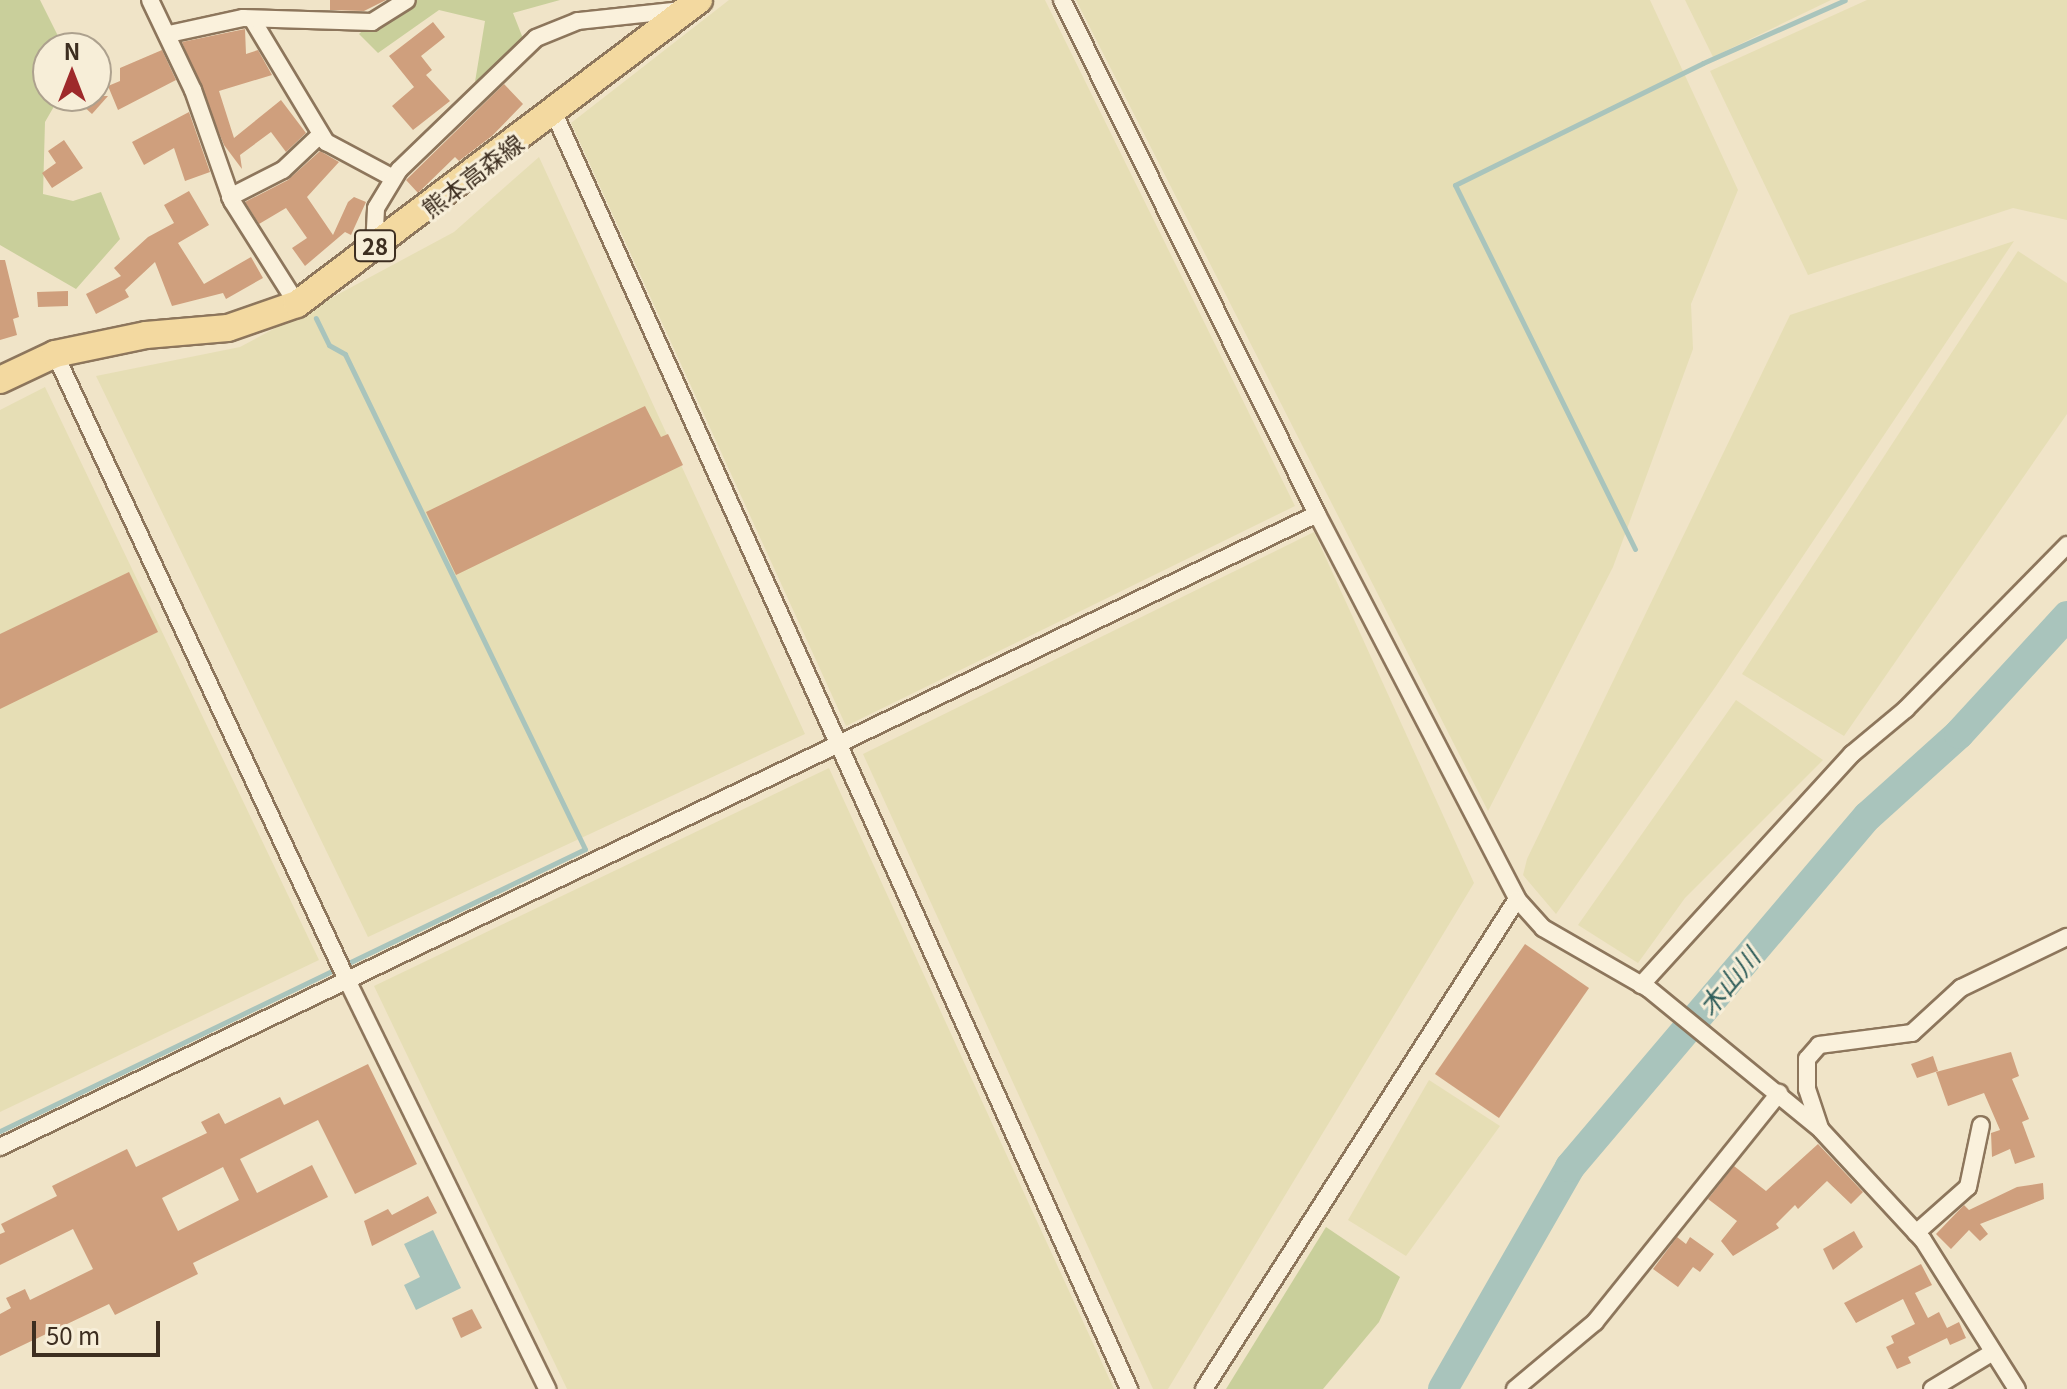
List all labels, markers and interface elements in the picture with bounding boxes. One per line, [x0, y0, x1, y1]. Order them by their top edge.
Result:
north arrow [32, 32, 112, 112]
text: N [64, 34, 80, 66]
street label: 熊本高森線 [415, 127, 529, 223]
road number: 28 [353, 228, 397, 264]
water label: 木山川 [1691, 941, 1765, 1021]
scale bar [36, 1305, 164, 1355]
text: 50 m [46, 1317, 100, 1352]

